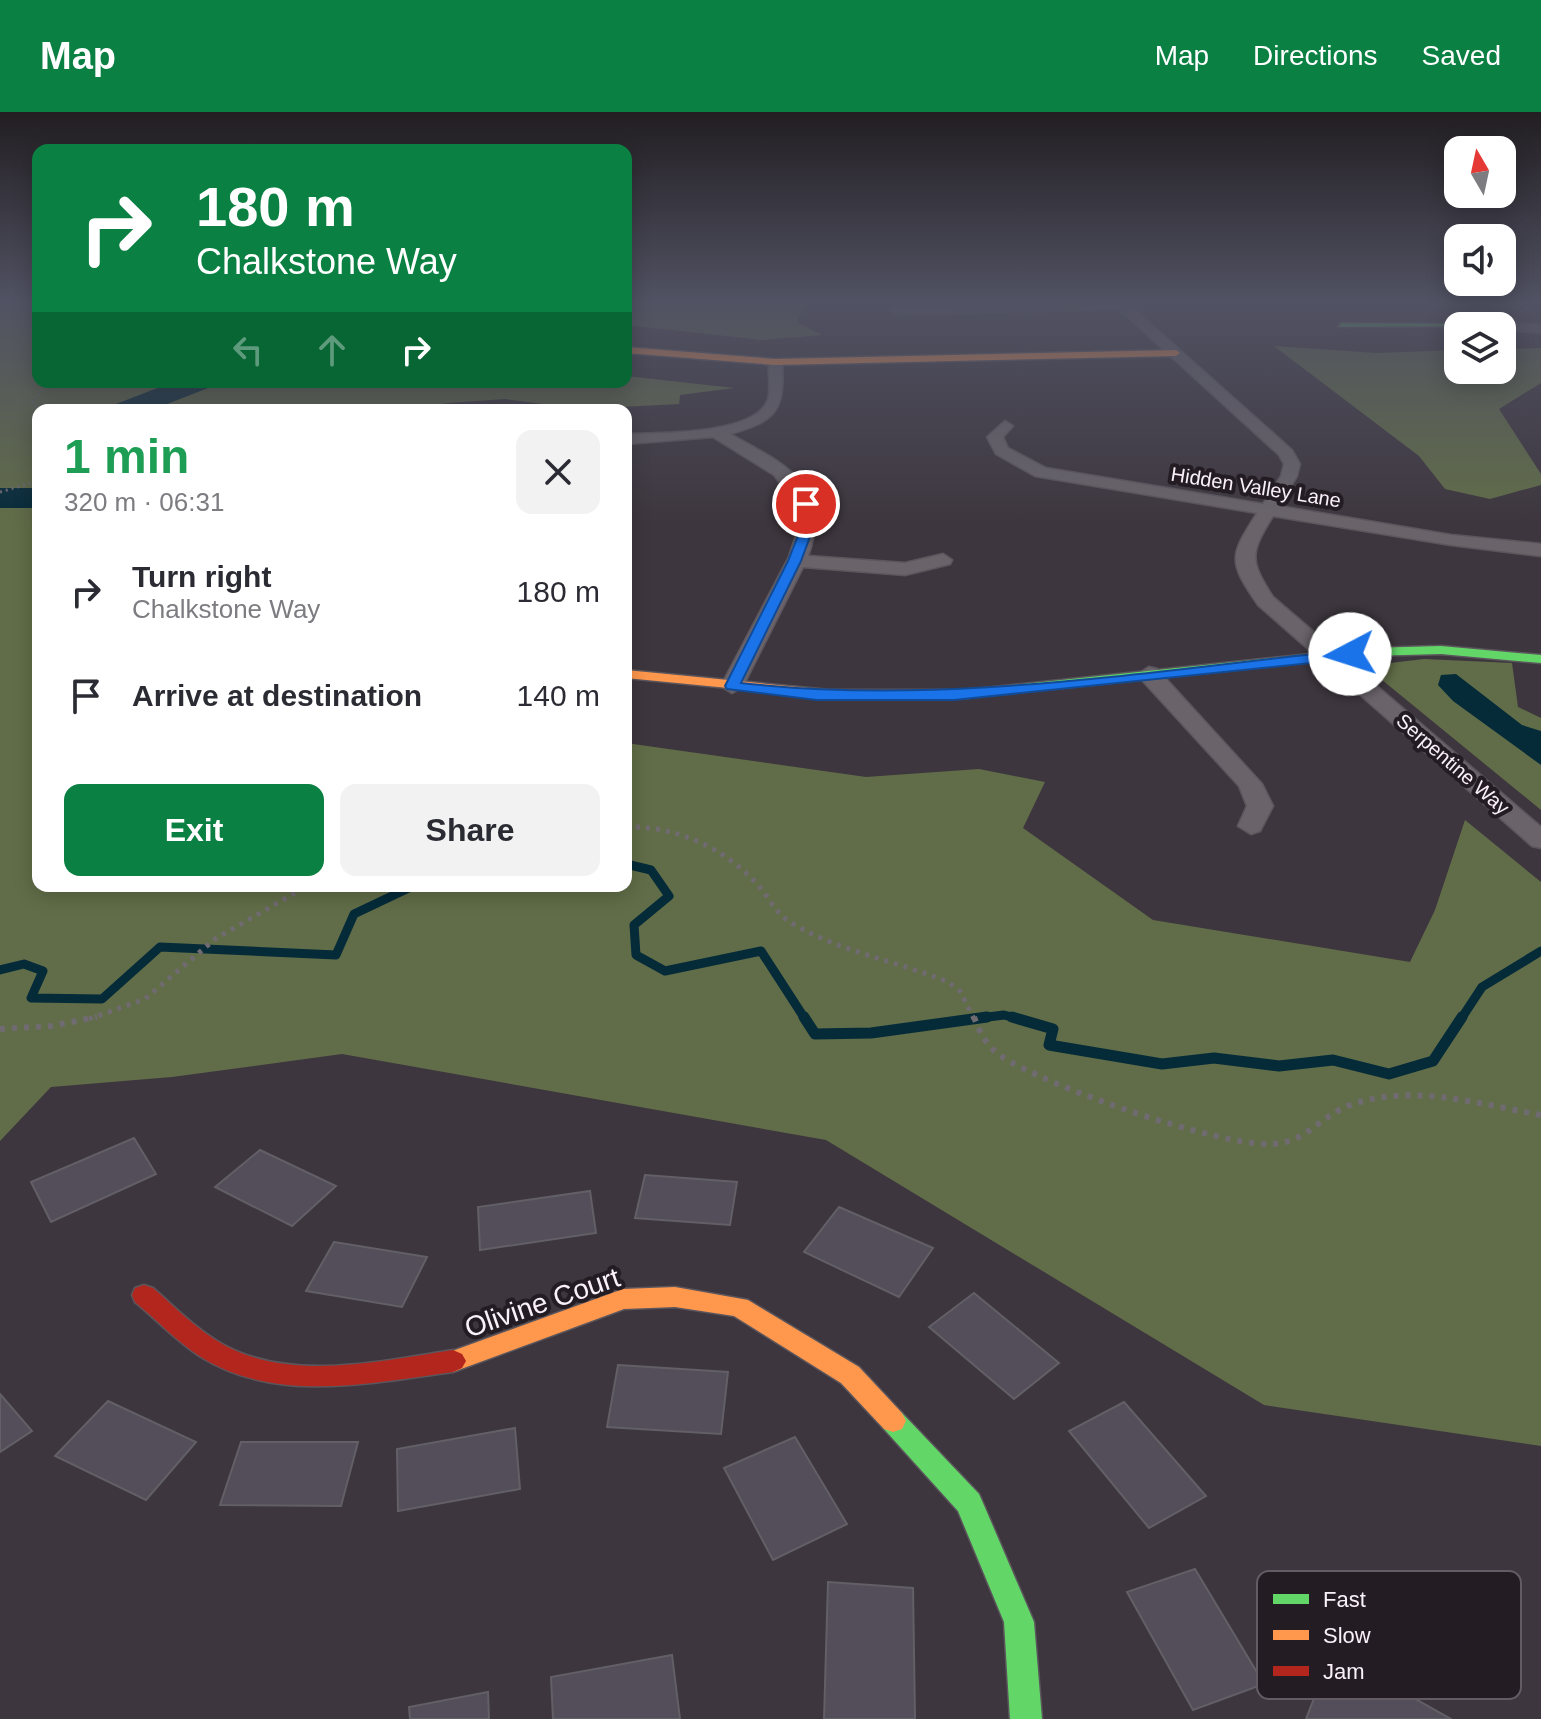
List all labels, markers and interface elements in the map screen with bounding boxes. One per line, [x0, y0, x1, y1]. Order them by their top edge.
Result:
text: Map [40, 35, 116, 77]
text: Map [1155, 40, 1209, 71]
text: Directions [1253, 40, 1378, 71]
text: Saved [1422, 40, 1501, 71]
north arrow [1444, 136, 1516, 208]
map controls [1444, 136, 1516, 384]
text: 180 m [196, 175, 355, 238]
icon: right [64, 176, 168, 280]
button: sound [1444, 224, 1516, 296]
text: Chalkstone Way [196, 241, 457, 282]
button: layers [1444, 312, 1516, 384]
icon: left [226, 328, 270, 372]
icon: ahead [310, 328, 354, 372]
icon: right [394, 328, 438, 372]
text: 1 min [64, 430, 189, 483]
button: close [516, 430, 600, 514]
street label: Hidden Valley Lane [1169, 463, 1343, 511]
pin [772, 470, 840, 538]
icon: arrive [784, 482, 828, 526]
text: 320 m · 06:31 [64, 487, 224, 517]
text: Turn right [132, 560, 271, 593]
icon: right [64, 570, 108, 614]
text: 180 m [517, 575, 600, 608]
text: Chalkstone Way [132, 594, 320, 624]
position arrow [1308, 612, 1392, 696]
icon: arrive [64, 674, 108, 718]
text: Arrive at destination [132, 679, 422, 712]
text: 140 m [517, 679, 600, 712]
street label: Serpentine Way [1392, 709, 1514, 819]
button: Exit [64, 784, 324, 876]
button: Share [340, 784, 600, 876]
street label: Olivine Court [461, 1261, 624, 1343]
legend [1257, 1571, 1521, 1699]
text: Fast [1323, 1587, 1366, 1612]
text: Slow [1323, 1623, 1371, 1648]
text: Jam [1323, 1659, 1365, 1684]

